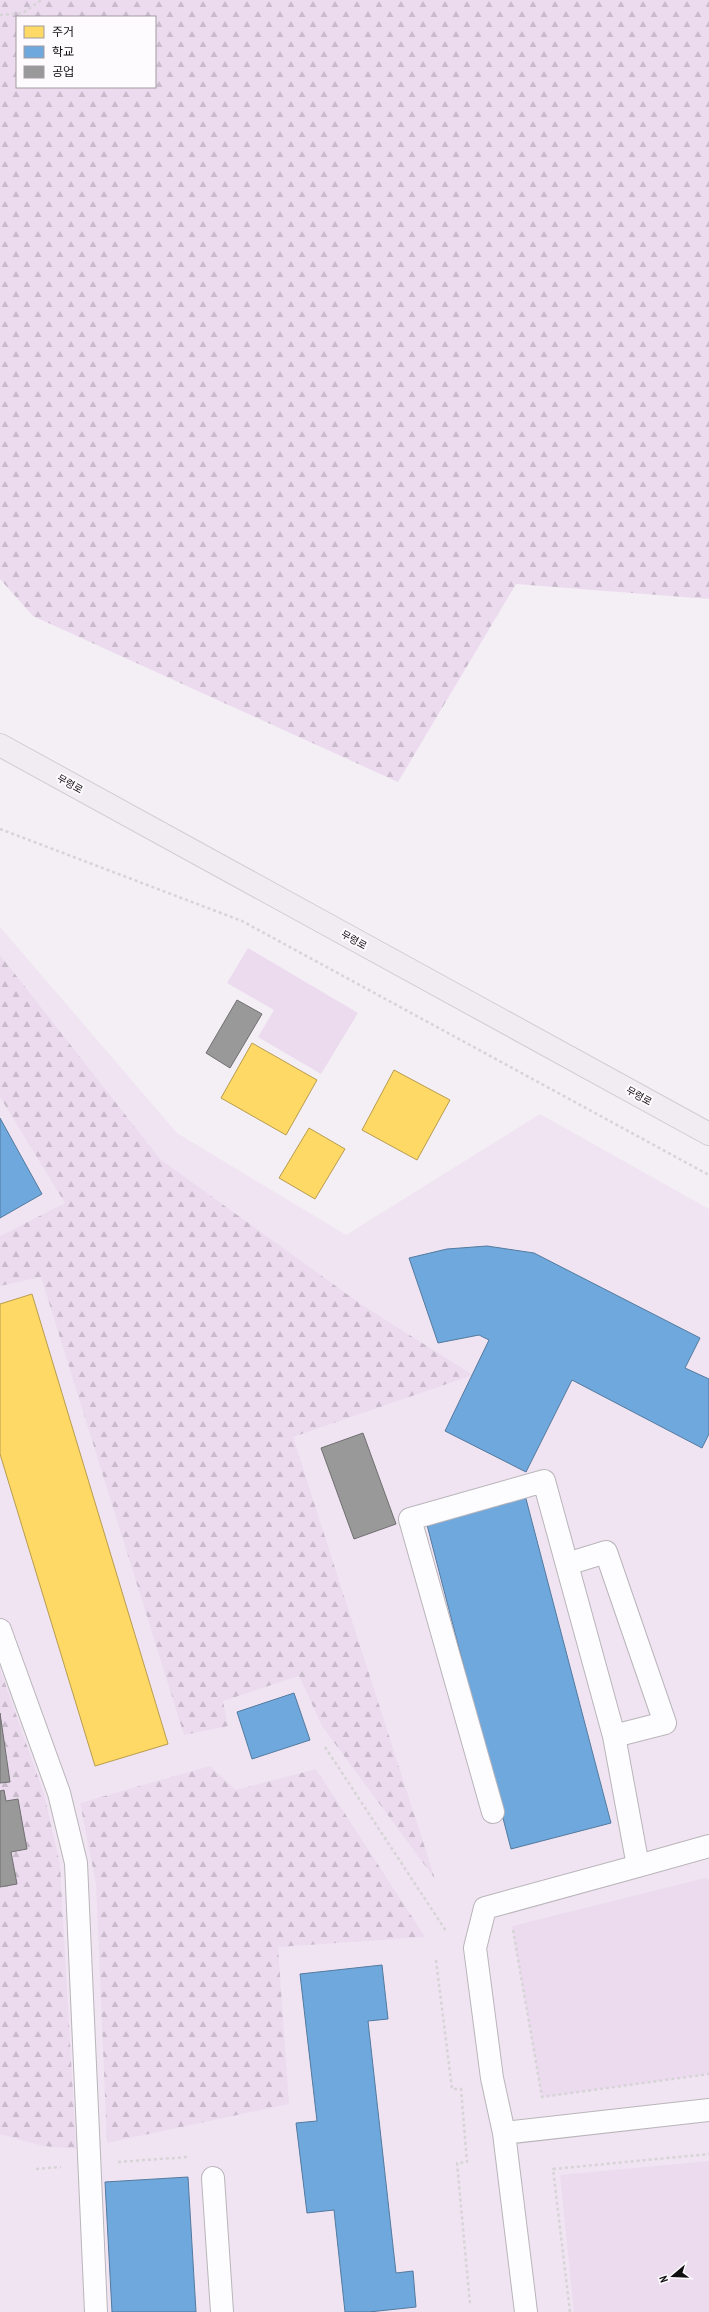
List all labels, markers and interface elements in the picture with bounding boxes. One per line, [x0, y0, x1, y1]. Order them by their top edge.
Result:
legend [16, 16, 156, 88]
text: 주거 [52, 24, 74, 39]
text: 학교 [52, 44, 74, 59]
text: 공업 [52, 64, 74, 79]
street label: 무령로 [55, 772, 85, 796]
street label: 무령로 [339, 928, 369, 952]
street label: 무령로 [624, 1084, 654, 1108]
north arrow [653, 2256, 693, 2296]
text: N [656, 2274, 671, 2284]

